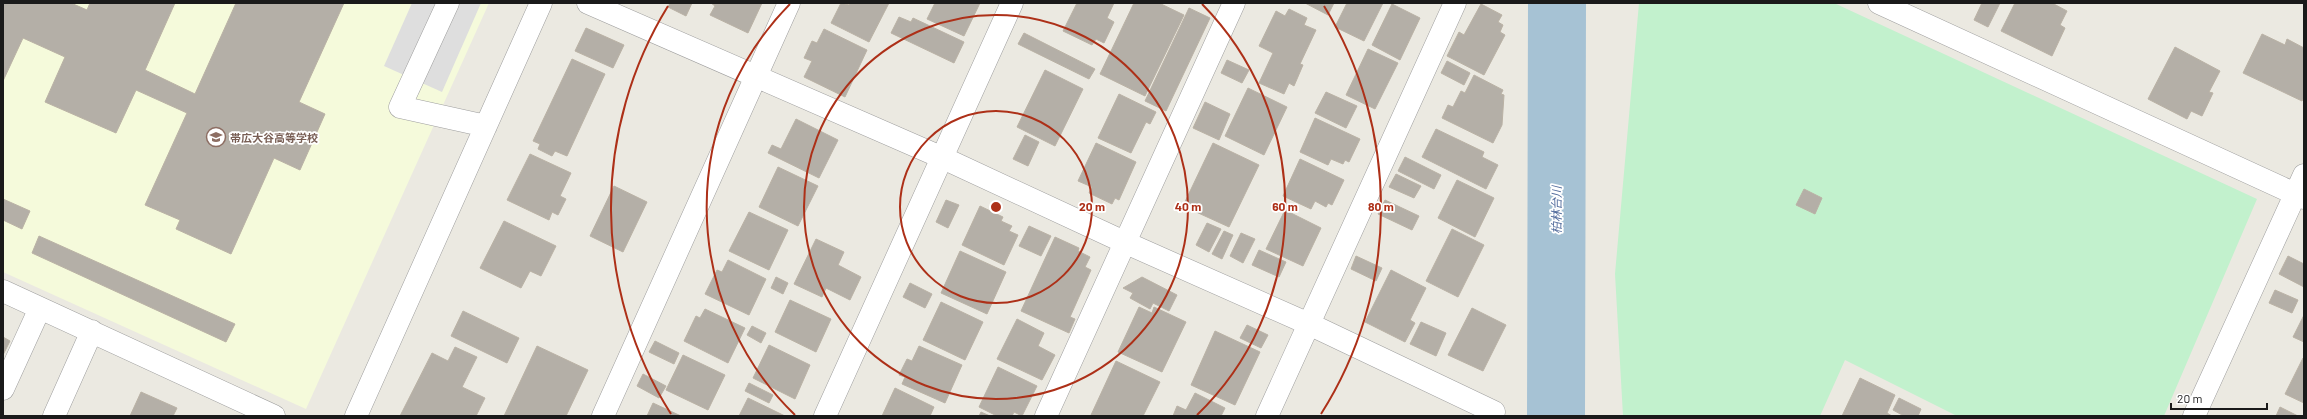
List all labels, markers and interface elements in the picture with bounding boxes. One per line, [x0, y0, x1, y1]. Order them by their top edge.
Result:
school or university icon: 帯広大谷高等学校 [205, 126, 227, 148]
place label: 帯広大谷高等学校 [230, 131, 318, 144]
water label: 柏林台川 [1549, 184, 1563, 234]
text: 20 m [1079, 199, 1105, 213]
text: 40 m [1175, 199, 1201, 213]
text: 60 m [1272, 199, 1298, 213]
text: 80 m [1368, 199, 1394, 213]
centre of rings [989, 200, 1003, 214]
scale bar [2171, 385, 2267, 411]
text: 20 m [2177, 391, 2203, 405]

